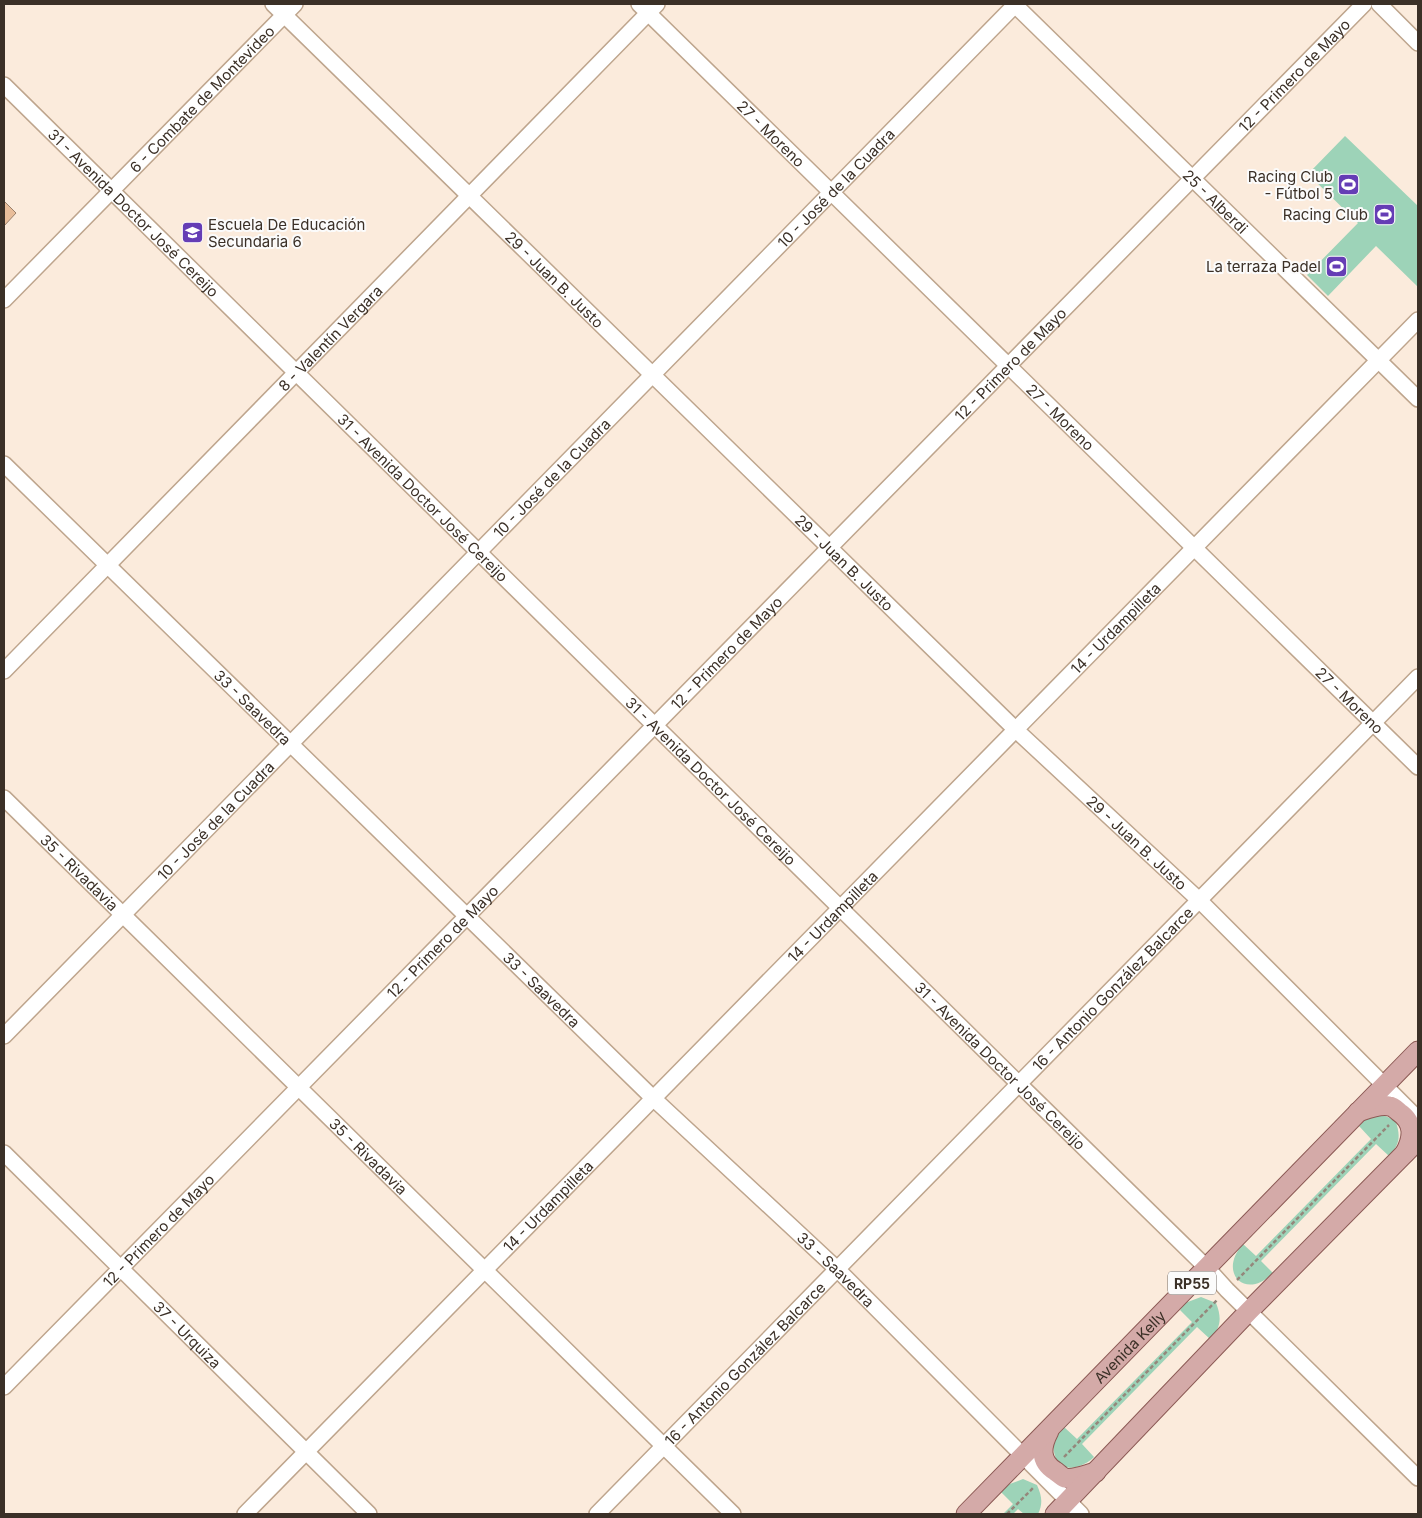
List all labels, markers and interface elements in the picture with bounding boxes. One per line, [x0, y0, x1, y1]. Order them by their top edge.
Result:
street label: 12 - Primero de Mayo [1234, 14, 1354, 136]
street label: 6 - Combate de Montevideo [125, 21, 278, 177]
street label: 27 - Moreno [733, 96, 809, 171]
street label: 10 - José de la Cuadra [773, 124, 898, 251]
street label: 31 - Avenida Doctor José Cereijo [44, 125, 223, 301]
street label: 25 - Alberdi [1179, 165, 1252, 237]
place label: Racing Club - Fútbol 5 [1248, 167, 1333, 203]
sports icon: Racing Club - Fútbol 5 [1337, 173, 1361, 197]
sports icon: Racing Club [1372, 202, 1396, 226]
place label: Racing Club [1283, 205, 1368, 224]
place label: Escuela De Educación Secundaria 6 [208, 215, 365, 251]
school or university icon: Escuela De Educación Secundaria 6 [180, 221, 204, 245]
street label: 29 - Juan B. Justo [502, 227, 608, 332]
sports icon: La terraza Padel [1325, 254, 1349, 278]
place label: La terraza Padel [1206, 257, 1321, 276]
street label: 8 - Valentín Vergara [274, 281, 386, 395]
street label: 12 - Primero de Mayo [950, 303, 1070, 424]
street label: 27 - Moreno [1023, 379, 1098, 454]
street label: 31 - Avenida Doctor José Cereijo [334, 409, 512, 586]
street label: 10 - José de la Cuadra [489, 414, 614, 541]
street label: 29 - Juan B. Justo [791, 510, 898, 615]
street label: 14 - Urdampilleta [1066, 578, 1164, 678]
street label: 12 - Primero de Mayo [666, 592, 786, 713]
street label: 27 - Moreno [1312, 663, 1388, 738]
street label: 33 - Saavedra [210, 665, 295, 749]
street label: 31 - Avenida Doctor José Cereijo [622, 693, 800, 869]
street label: 10 - José de la Cuadra [153, 757, 278, 884]
street label: 29 - Juan B. Justo [1083, 791, 1191, 894]
street label: 35 - Rivadavia [37, 830, 123, 915]
street label: 14 - Urdampilleta [783, 866, 881, 966]
street label: 12 - Primero de Mayo [382, 881, 502, 1002]
street label: 16 - Antonio González Balcarce [1028, 903, 1197, 1074]
street label: 33 - Saavedra [499, 948, 584, 1031]
street label: 31 - Avenida Doctor José Cereijo [911, 978, 1090, 1154]
street label: 35 - Rivadavia [326, 1114, 412, 1198]
street label: 14 - Urdampilleta [499, 1156, 597, 1256]
street label: 12 - Primero de Mayo [98, 1170, 218, 1291]
street label: 33 - Saavedra [793, 1228, 879, 1311]
road number: RP55 [1168, 1272, 1216, 1295]
street label: 16 - Antonio González Balcarce [660, 1278, 829, 1449]
street label: 37 - Urquiza [149, 1297, 225, 1372]
street label: Avenida Kelly [1090, 1306, 1170, 1387]

